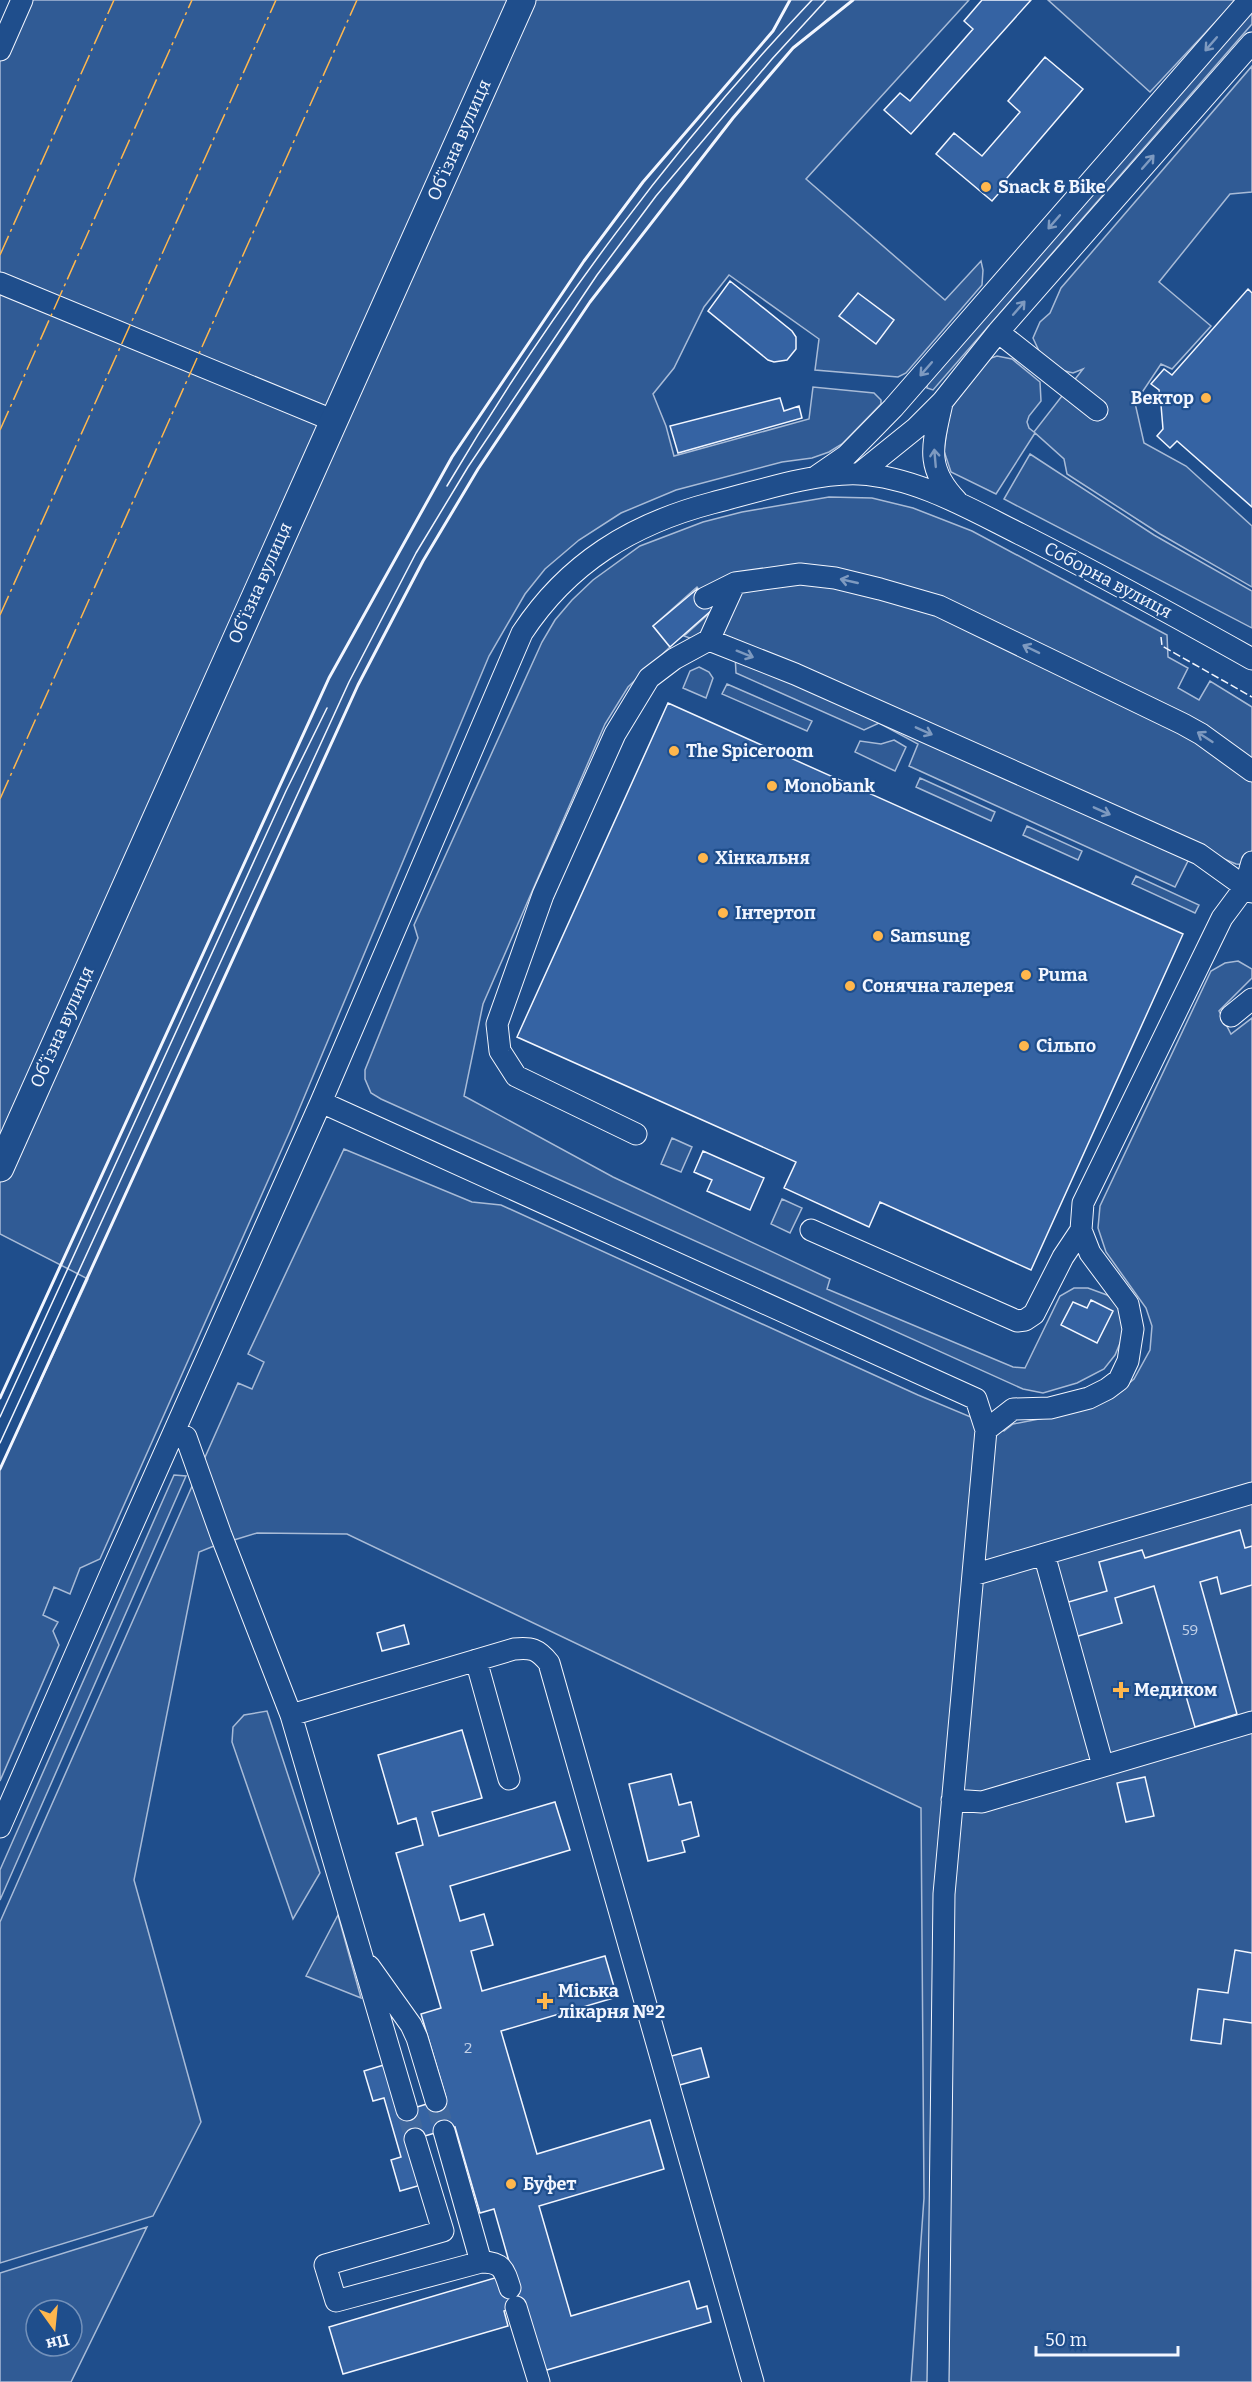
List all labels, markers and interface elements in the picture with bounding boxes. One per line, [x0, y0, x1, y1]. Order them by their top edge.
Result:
one-way arrow [1204, 36, 1218, 51]
street label: Обʼїзна вулиця [422, 76, 496, 204]
one-way arrow [1141, 155, 1155, 170]
place label: Snack & Bike [998, 176, 1106, 198]
marker: Snack & Bike [979, 180, 993, 194]
one-way arrow [1047, 214, 1061, 229]
one-way arrow [1012, 301, 1026, 316]
one-way arrow [919, 361, 933, 376]
place label: Вектор [1131, 387, 1194, 409]
marker: Вектор [1199, 391, 1213, 405]
one-way arrow [929, 449, 940, 469]
street label: Обʼїзна вулиця [223, 519, 297, 647]
street label: Соборна вулиця [1040, 537, 1176, 623]
one-way arrow [839, 575, 858, 587]
one-way arrow [1022, 643, 1040, 655]
one-way arrow [735, 649, 753, 660]
one-way arrow [914, 726, 932, 738]
one-way arrow [1197, 731, 1213, 743]
place label: The Spiceroom [686, 740, 813, 762]
marker: The Spiceroom [667, 744, 681, 758]
place label: Monobank [784, 775, 875, 797]
marker: Monobank [765, 779, 779, 793]
one-way arrow [1092, 805, 1110, 817]
place label: Хінкальня [715, 847, 810, 869]
marker: Хінкальня [696, 851, 710, 865]
place label: Інтертоп [735, 902, 816, 924]
marker: Інтертоп [716, 906, 730, 920]
place label: Samsung [890, 925, 971, 947]
marker: Samsung [871, 929, 885, 943]
street label: Обʼїзна вулиця [25, 963, 99, 1091]
place label: Puma [1038, 964, 1088, 986]
marker: Puma [1019, 968, 1033, 982]
place label: Сонячна галерея [862, 975, 1014, 997]
marker: Сонячна галерея [843, 979, 857, 993]
place label: Сільпо [1036, 1035, 1096, 1057]
marker: Сільпо [1017, 1039, 1031, 1053]
house number: 59 [1182, 1621, 1198, 1639]
place label: Медиком [1134, 1679, 1217, 1701]
marker: Медиком [1112, 1681, 1130, 1699]
place label: Міська лікарня №2 [558, 1980, 665, 2023]
marker: Міська лікарня №2 [536, 1992, 554, 2010]
house number: 2 [464, 2039, 472, 2057]
place label: Буфет [523, 2173, 576, 2195]
marker: Буфет [504, 2177, 518, 2191]
north arrow [24, 2298, 84, 2358]
scale bar [1036, 2319, 1178, 2357]
text: 50 m [1045, 2329, 1087, 2351]
text: Пн [44, 2330, 71, 2354]

